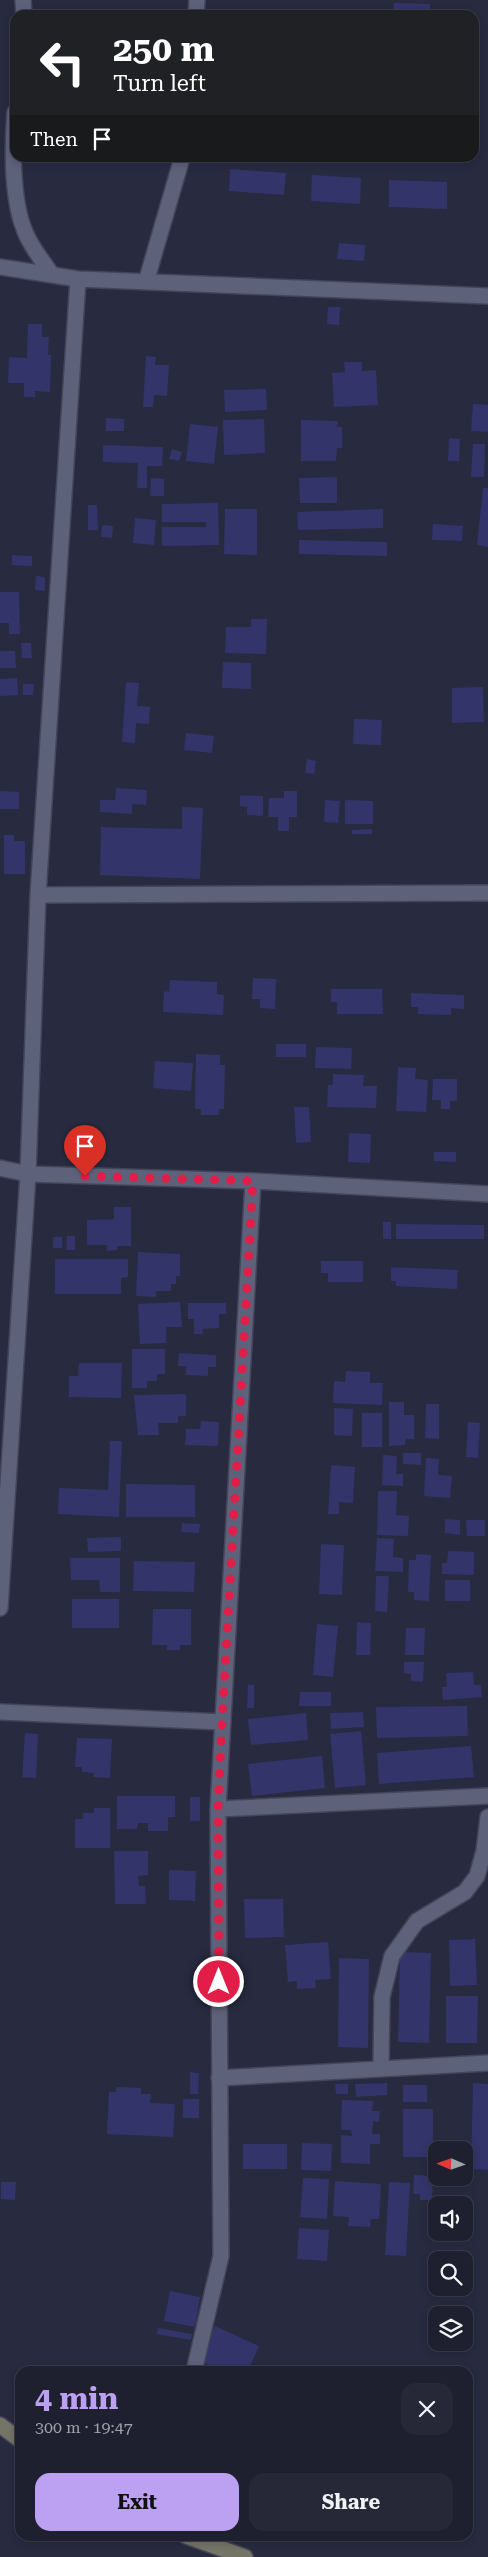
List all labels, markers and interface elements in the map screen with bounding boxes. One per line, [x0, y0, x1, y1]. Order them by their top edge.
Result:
text: 250 m [113, 29, 214, 70]
icon: left [30, 30, 95, 95]
text: Turn left [113, 71, 206, 96]
icon: arrive [88, 125, 116, 153]
text: Then [30, 128, 78, 151]
pin [64, 1125, 106, 1176]
icon: arrive [71, 1132, 99, 1160]
position arrow [192, 1955, 244, 2007]
north arrow [428, 2141, 472, 2186]
map controls [428, 2141, 473, 2351]
button: sound [428, 2196, 473, 2241]
button: search [428, 2251, 473, 2296]
button: layers [428, 2306, 473, 2351]
text: 4 min [35, 2381, 118, 2416]
button: close [401, 2383, 453, 2435]
text: 300 m · 19:47 [35, 2418, 133, 2437]
button: Exit [35, 2473, 239, 2531]
button: Share [249, 2473, 453, 2531]

